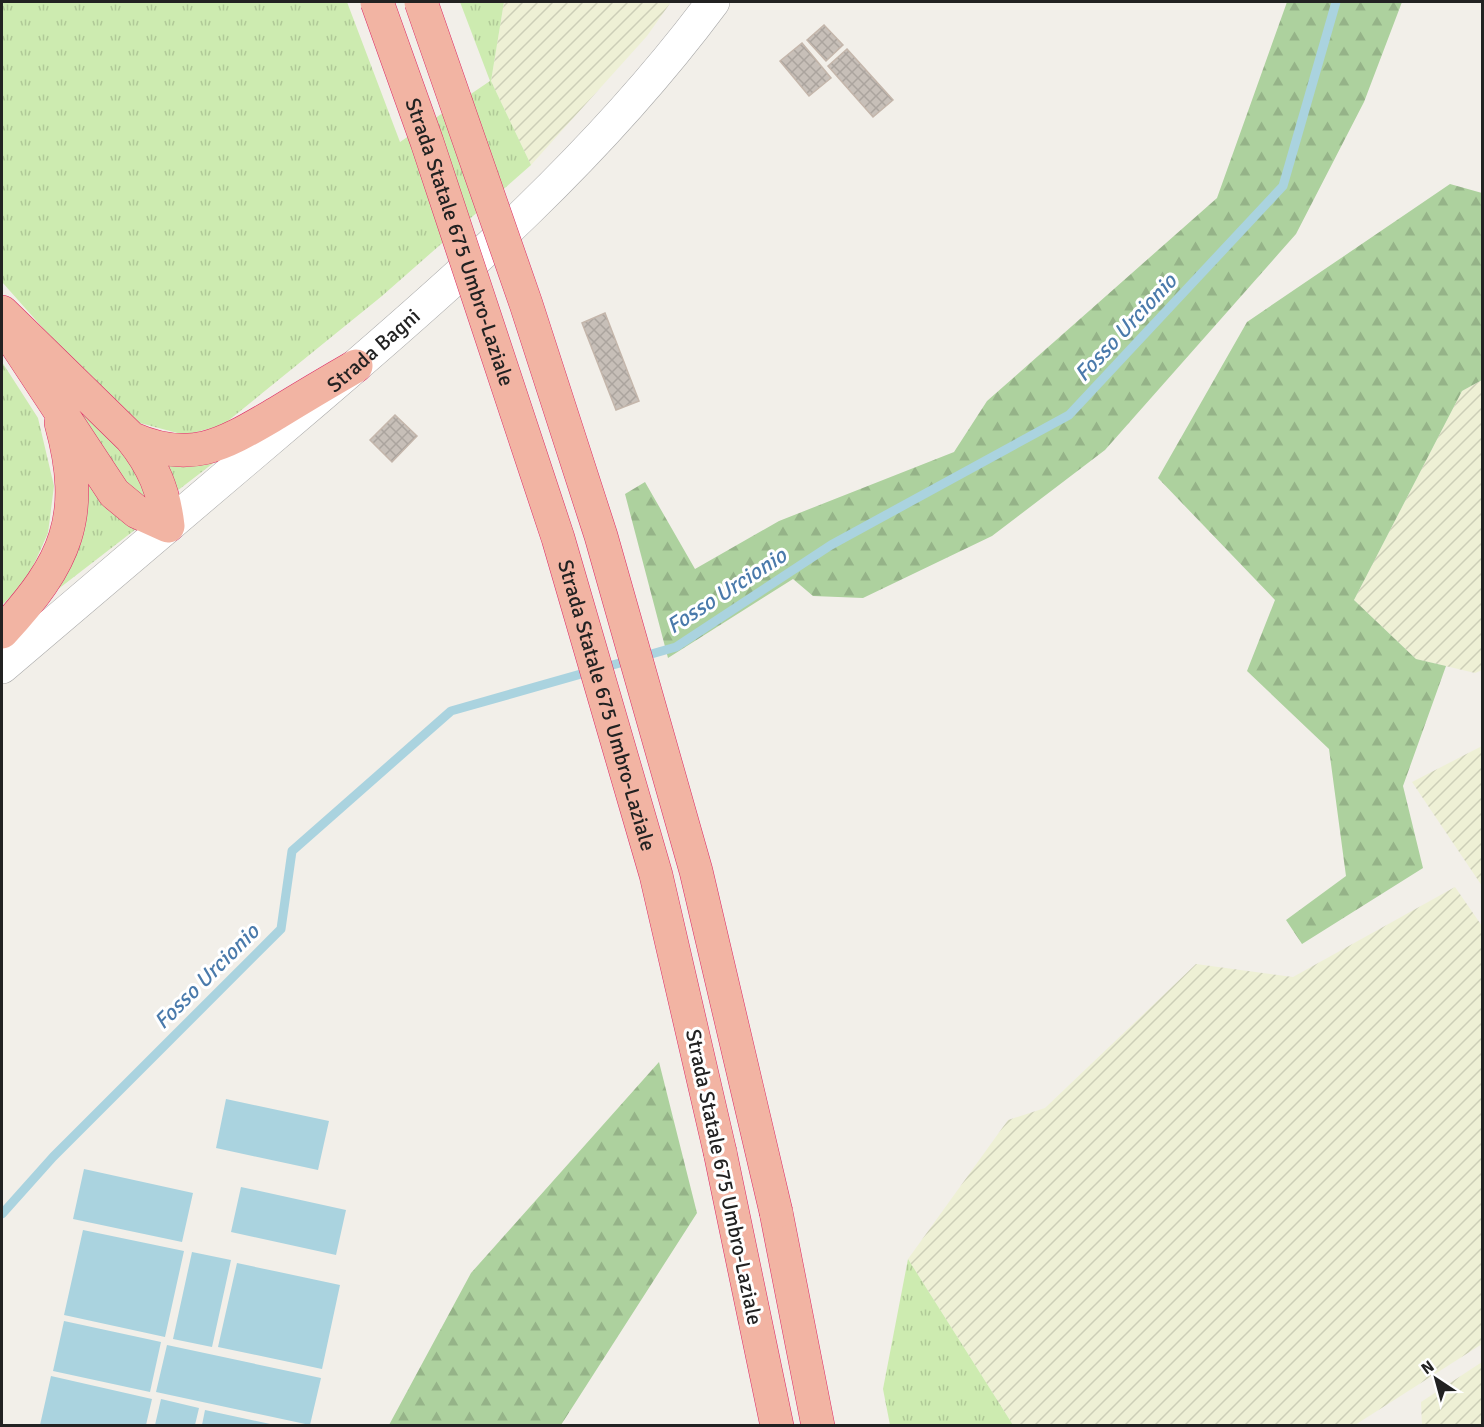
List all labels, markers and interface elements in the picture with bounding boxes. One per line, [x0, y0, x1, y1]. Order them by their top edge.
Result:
street label: Strada Statale 675 Umbro-Laziale [399, 95, 520, 389]
water label: Fosso Urcionio [1069, 267, 1183, 387]
street label: Strada Bagni [321, 303, 425, 398]
water label: Fosso Urcionio [661, 541, 793, 639]
street label: Strada Statale 675 Umbro-Laziale [552, 557, 661, 854]
water label: Fosso Urcionio [148, 917, 266, 1035]
street label: Strada Statale 675 Umbro-Laziale [680, 1027, 768, 1327]
north arrow [1406, 1349, 1466, 1409]
text: N [1417, 1356, 1438, 1379]

